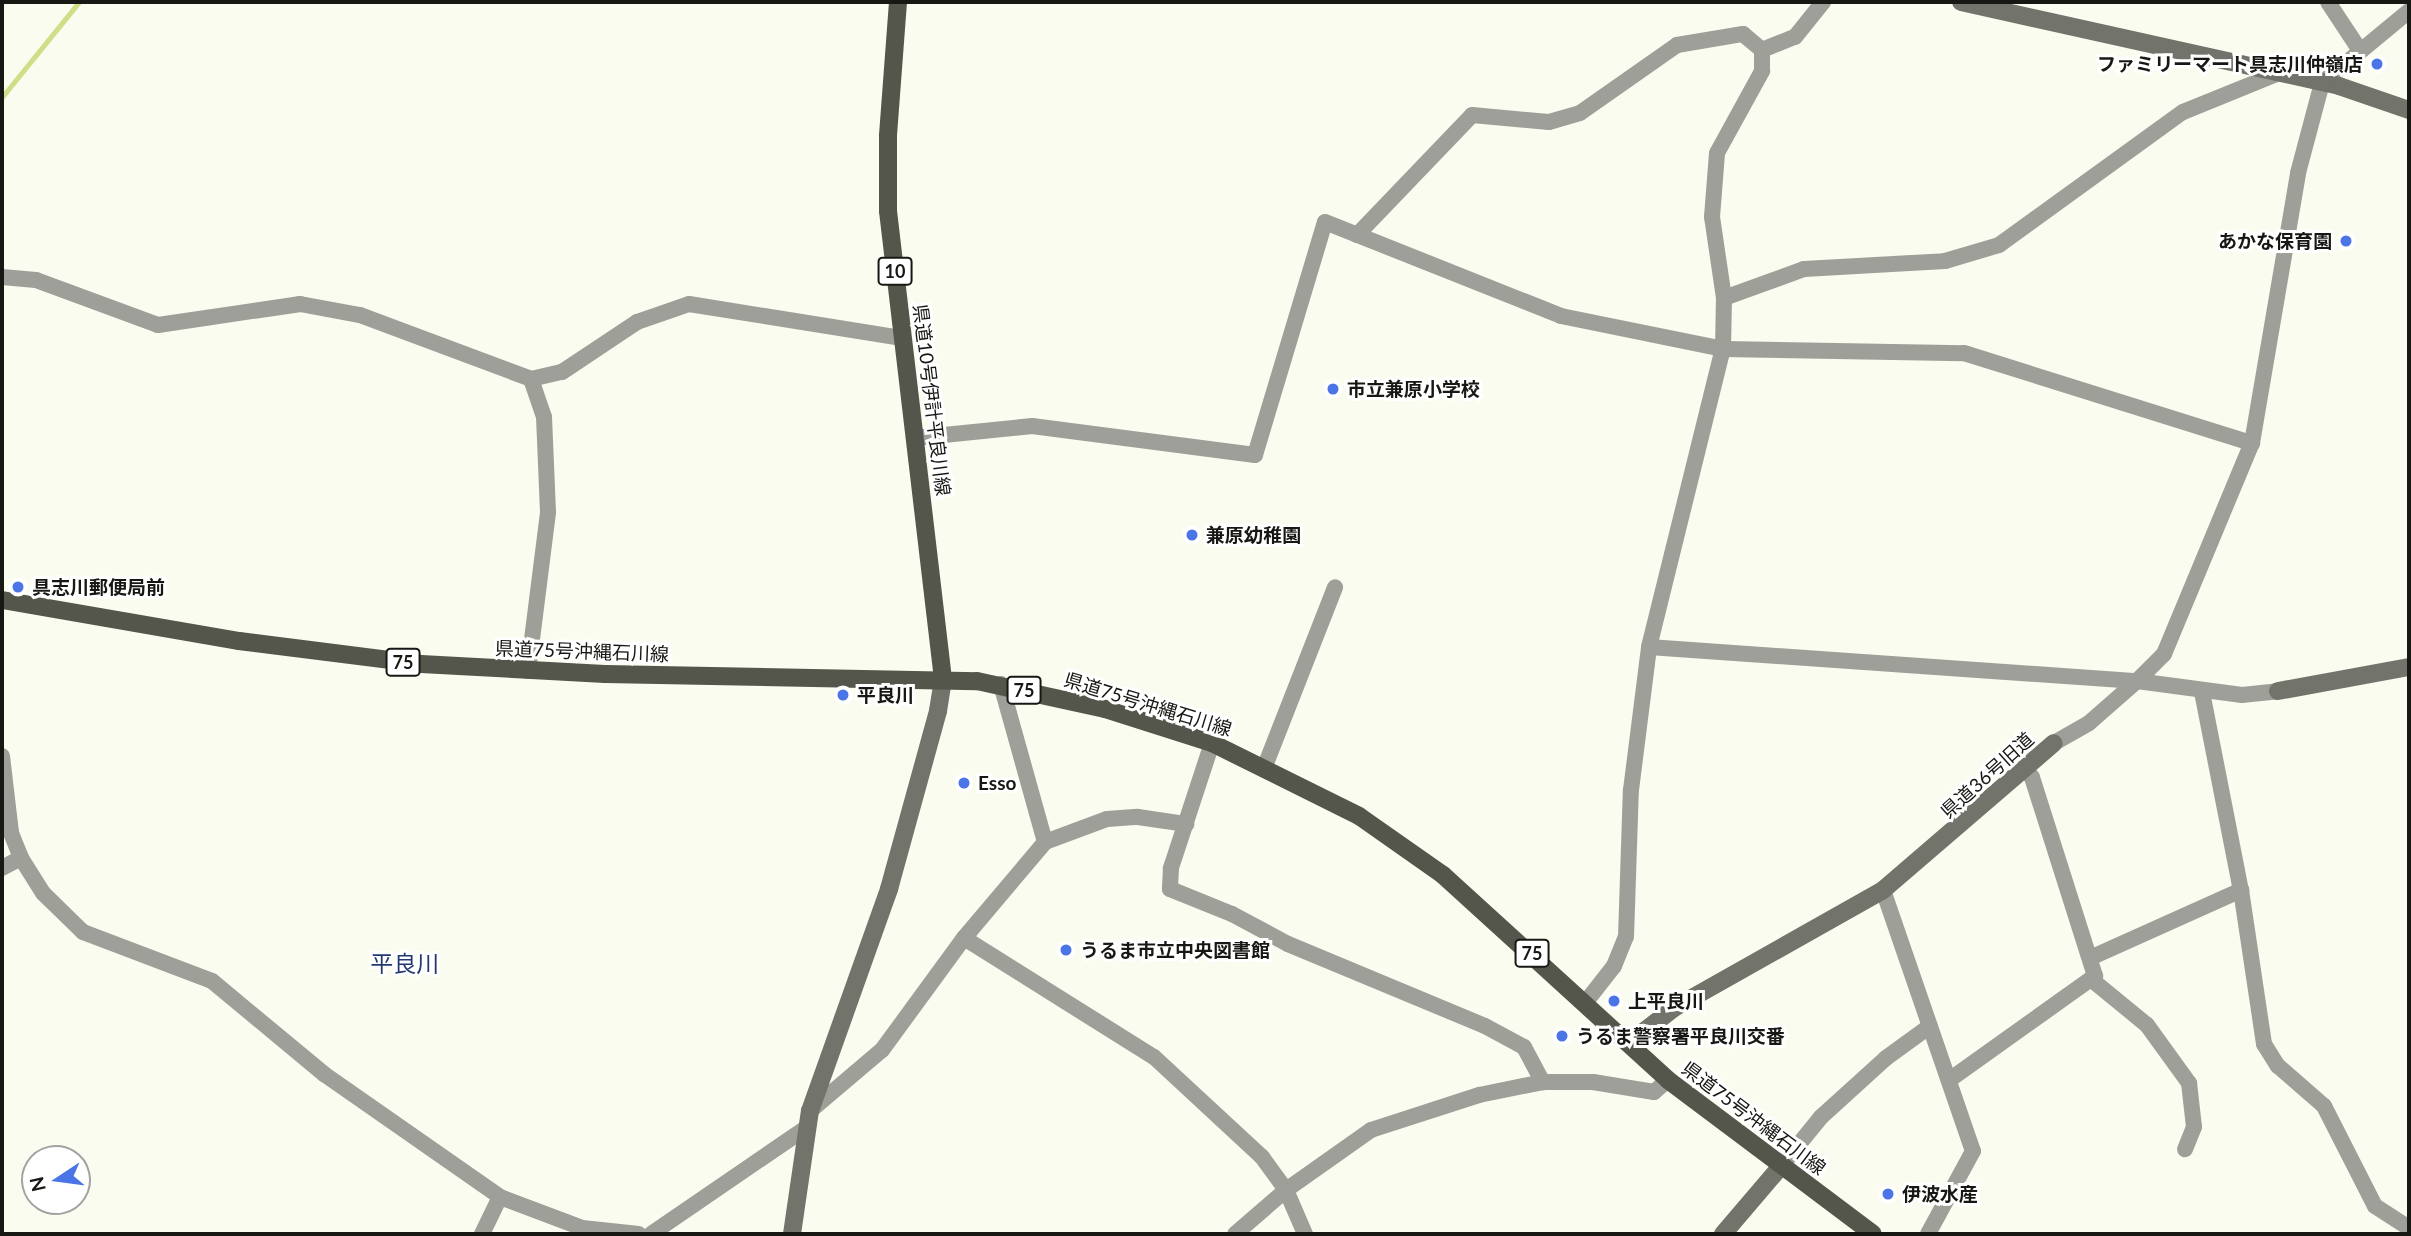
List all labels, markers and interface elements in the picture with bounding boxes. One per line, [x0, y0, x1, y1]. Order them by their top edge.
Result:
place label: ファミリーマート具志川仲嶺店 [2097, 53, 2363, 75]
marker: ファミリーマート具志川仲嶺店 [2369, 56, 2385, 72]
place label: あかな保育園 [2218, 230, 2332, 252]
marker: あかな保育園 [2338, 233, 2354, 249]
road number: 10 [878, 256, 912, 286]
street label: 県道10号伊計平良川線 [909, 303, 955, 497]
place label: 市立兼原小学校 [1347, 378, 1480, 400]
marker: 市立兼原小学校 [1325, 381, 1341, 397]
place label: 兼原幼稚園 [1206, 524, 1301, 546]
marker: 兼原幼稚園 [1184, 527, 1200, 543]
place label: 具志川郵便局前 [32, 576, 165, 598]
marker: 具志川郵便局前 [10, 579, 26, 595]
street label: 県道75号沖縄石川線 [495, 637, 669, 665]
road number: 75 [386, 648, 420, 676]
street label: 県道75号沖縄石川線 [1061, 668, 1235, 740]
road number: 75 [1006, 676, 1042, 704]
place label: 平良川 [857, 684, 914, 706]
marker: 平良川 [835, 687, 851, 703]
street label: 県道36号旧道 [1936, 727, 2038, 823]
place label: Esso [978, 772, 1016, 794]
marker: Esso [956, 775, 972, 791]
road number: 75 [1514, 938, 1550, 968]
place label: うるま市立中央図書館 [1080, 939, 1270, 961]
marker: うるま市立中央図書館 [1058, 942, 1074, 958]
district label: 平良川 [371, 949, 439, 977]
place label: 上平良川 [1628, 990, 1704, 1012]
marker: 上平良川 [1606, 993, 1622, 1009]
place label: うるま警察署平良川交番 [1576, 1025, 1785, 1047]
marker: うるま警察署平良川交番 [1554, 1028, 1570, 1044]
street label: 県道75号沖縄石川線 [1678, 1057, 1830, 1179]
north arrow [21, 1145, 91, 1215]
text: N [24, 1175, 50, 1194]
place label: 伊波水産 [1902, 1183, 1978, 1205]
marker: 伊波水産 [1880, 1186, 1896, 1202]

